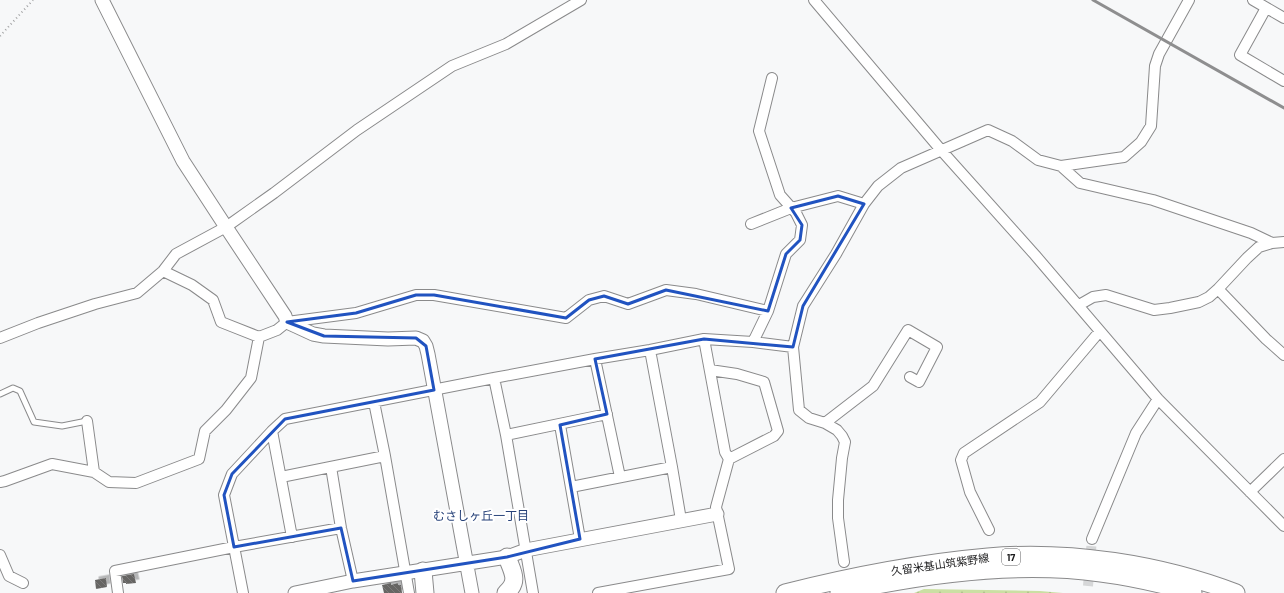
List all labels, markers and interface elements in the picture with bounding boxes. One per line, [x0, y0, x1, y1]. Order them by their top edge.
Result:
district label: むさしヶ丘一丁目 [433, 508, 529, 522]
road number: 17 [1002, 549, 1020, 565]
street label: 久留米基山筑紫野線 [890, 551, 990, 577]

